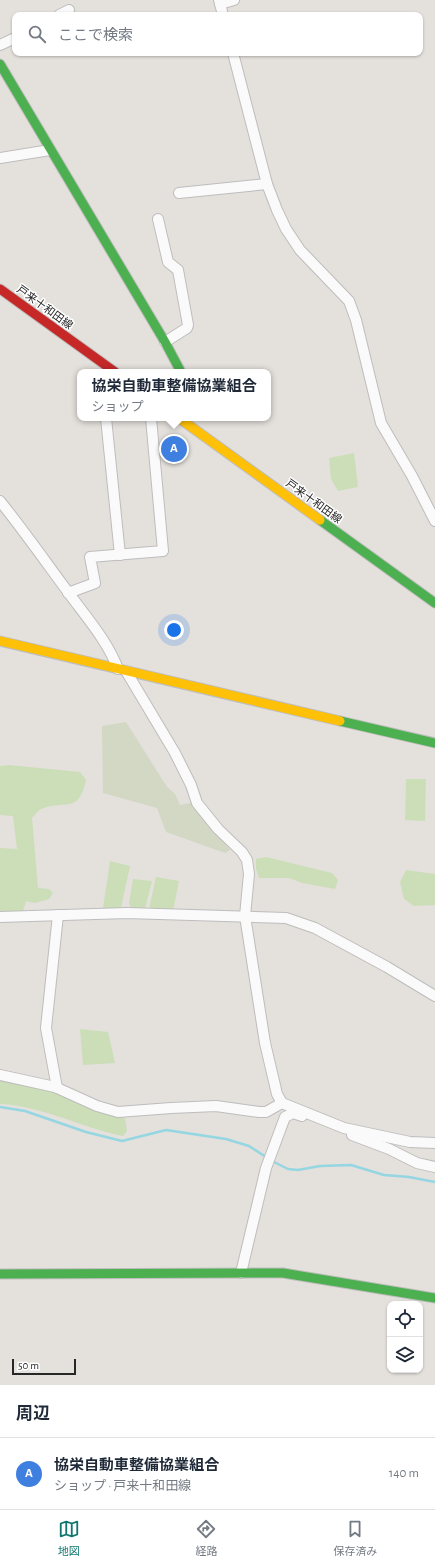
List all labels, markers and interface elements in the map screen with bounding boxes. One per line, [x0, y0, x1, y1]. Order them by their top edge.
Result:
search box [12, 12, 423, 56]
icon: search [26, 23, 48, 45]
text: ここで検索 [58, 28, 133, 43]
street label: 戸来十和田線 [15, 283, 75, 331]
popup [77, 369, 271, 421]
text: 協栄自動車整備協業組合 [91, 379, 257, 394]
text: ショップ [91, 401, 144, 414]
pin: A [161, 434, 187, 464]
street label: 戸来十和田線 [284, 477, 344, 525]
your location [164, 620, 184, 640]
map controls [387, 1301, 423, 1373]
button: locate [387, 1301, 423, 1337]
button: layers [387, 1337, 423, 1373]
scale bar [12, 1357, 76, 1376]
text: 50 m [18, 1360, 39, 1371]
text: 周辺 [16, 1405, 50, 1422]
text: 協栄自動車整備協業組合 [54, 1458, 219, 1473]
text: A [25, 1467, 33, 1480]
text: 140 m [389, 1467, 419, 1480]
text: ショップ · 戸来十和田線 [54, 1480, 191, 1493]
tab: 地図 [58, 1518, 80, 1558]
tab: 経路 [195, 1518, 217, 1558]
tab: 保存済み [333, 1518, 377, 1558]

